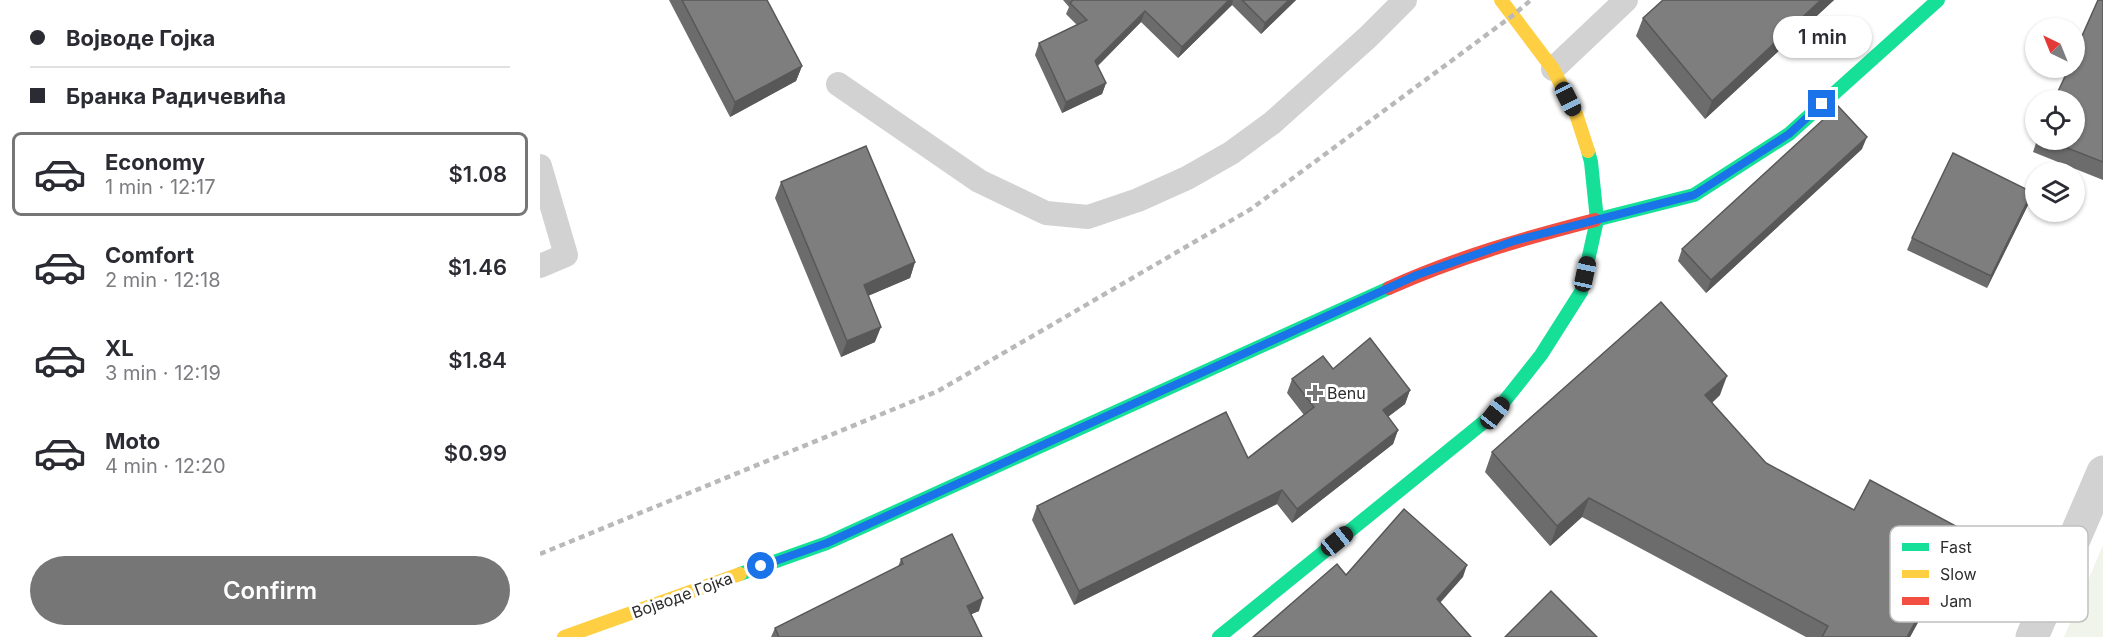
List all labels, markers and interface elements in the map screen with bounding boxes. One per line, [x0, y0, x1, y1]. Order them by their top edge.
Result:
callout: 1 min [1772, 17, 1872, 59]
north arrow [2025, 18, 2085, 78]
map controls [2025, 18, 2085, 222]
text: Војводе Гојка [66, 25, 215, 51]
text: 1 min [1798, 25, 1847, 49]
car [1552, 79, 1584, 119]
text: Бранка Радичевића [66, 83, 286, 109]
route end [1808, 90, 1835, 117]
button: locate [2025, 90, 2085, 150]
icon: car [33, 147, 87, 201]
text: Economy [105, 149, 205, 175]
text: $1.08 [448, 161, 507, 187]
button: layers [2025, 162, 2085, 222]
text: 1 min · 12:17 [105, 175, 216, 199]
icon: car [33, 240, 87, 294]
text: Comfort [105, 242, 194, 268]
text: $1.46 [448, 254, 507, 280]
car [1572, 255, 1598, 293]
text: 2 min · 12:18 [105, 268, 221, 292]
icon: car [33, 333, 87, 387]
text: XL [105, 335, 134, 361]
text: $1.84 [448, 347, 507, 373]
text: 3 min · 12:19 [105, 361, 221, 385]
place label: Benu [1327, 383, 1366, 403]
marker: Benu [1308, 386, 1322, 400]
car [1477, 393, 1513, 433]
icon: car [33, 426, 87, 480]
text: Moto [105, 428, 160, 454]
text: $0.99 [444, 440, 507, 466]
text: 4 min · 12:20 [105, 454, 226, 478]
car [1317, 523, 1357, 559]
legend [1890, 526, 2088, 622]
text: Fast [1940, 537, 1972, 557]
route start [747, 552, 774, 579]
button: Confirm [30, 556, 510, 625]
text: Slow [1940, 564, 1977, 584]
street label: Војводе Гојка [629, 568, 735, 622]
text: Jam [1940, 591, 1972, 611]

